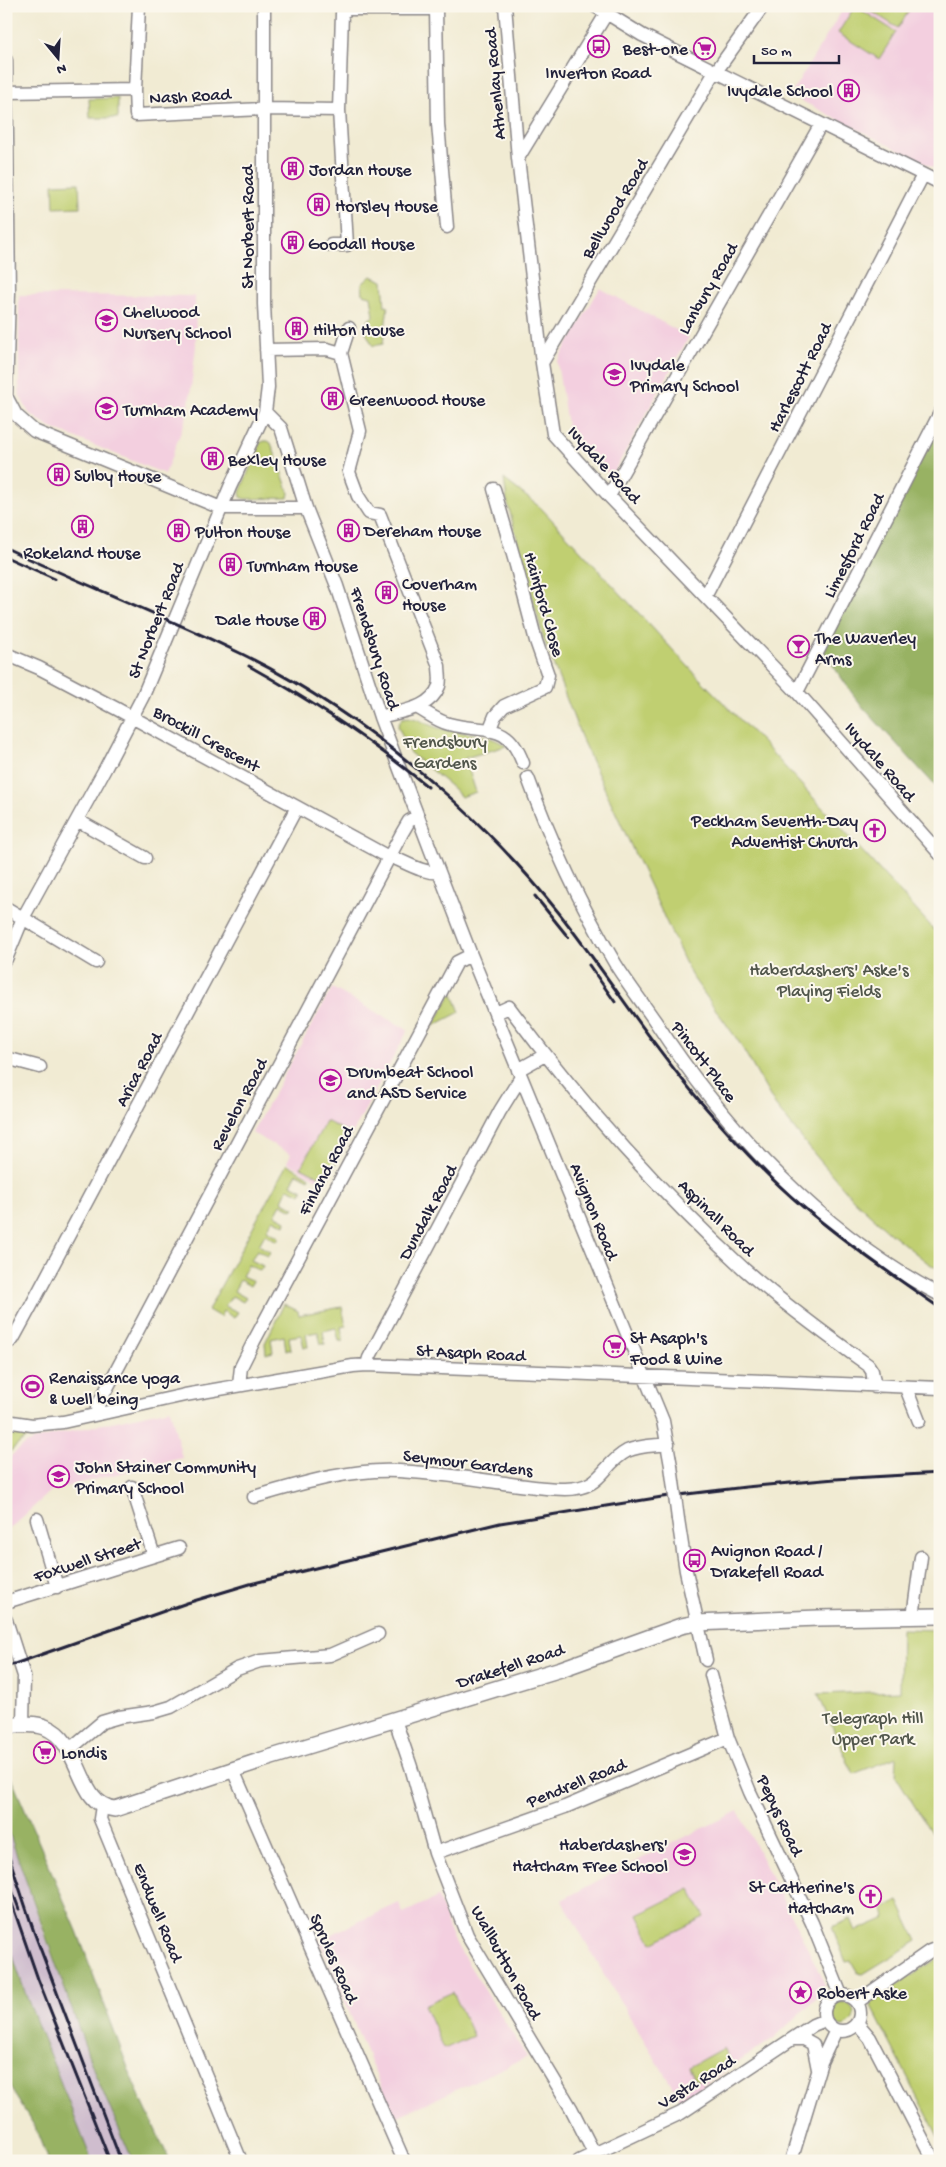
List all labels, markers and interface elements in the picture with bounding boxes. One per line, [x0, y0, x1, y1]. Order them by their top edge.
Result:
street label: Athenlay Road [481, 26, 512, 140]
north arrow [32, 32, 82, 82]
scale bar [754, 32, 838, 64]
bus stop icon: Inverton Road [586, 35, 610, 59]
supermarket icon: Best-one [692, 36, 716, 60]
place label: Best-one [622, 40, 689, 61]
text: 50 m [761, 43, 792, 61]
text: N [54, 58, 68, 77]
place label: Inverton Road [545, 64, 652, 85]
building icon: Ivydale School [837, 78, 861, 102]
place label: Ivydale School [727, 82, 833, 103]
street label: Nash Road [149, 85, 233, 110]
street label: Bellwood Road [577, 154, 655, 264]
building icon: Jordan House [281, 157, 305, 181]
place label: Jordan House [309, 161, 412, 182]
street label: St Norbert Road [239, 164, 260, 289]
building icon: Horsley House [307, 193, 331, 217]
place label: Horsley House [335, 197, 439, 218]
building icon: Goodall House [280, 231, 304, 255]
place label: Goodall House [308, 235, 415, 256]
street label: Lanbury Road [675, 239, 744, 339]
place label: Chelwood Nursery School [123, 303, 232, 345]
school or university icon: Chelwood Nursery School [95, 309, 119, 333]
building icon: Hilton House [285, 317, 309, 341]
street label: Harlescott Road [765, 319, 839, 436]
place label: Hilton House [313, 321, 405, 342]
place label: Ivydale Primary School [629, 356, 739, 398]
school or university icon: Ivydale Primary School [602, 362, 626, 386]
building icon: Greenwood House [321, 387, 345, 411]
place label: Greenwood House [349, 391, 486, 412]
school or university icon: Turnham Academy [95, 397, 119, 421]
place label: Turnham Academy [122, 401, 258, 422]
street label: Ivydale Road [562, 423, 645, 510]
building icon: Bexley House [200, 447, 224, 471]
place label: Bexley House [227, 451, 327, 472]
building icon: Sulby House [46, 463, 70, 487]
place label: Sulby House [74, 467, 162, 488]
street label: Limesford Road [820, 489, 891, 602]
building icon: Rokeland House [70, 515, 94, 539]
building icon: Dereham House [336, 518, 360, 542]
building icon: Pulton House [167, 519, 191, 543]
place label: Dereham House [363, 522, 482, 543]
place label: Pulton House [194, 523, 292, 544]
place label: Rokeland House [23, 544, 141, 565]
street label: Hainford Close [518, 550, 568, 660]
building icon: Turnham House [219, 553, 243, 577]
place label: Turnham House [246, 557, 359, 578]
street label: St Norbert Road [124, 558, 191, 682]
place label: Coverham House [402, 575, 477, 617]
building icon: Coverham House [374, 581, 398, 605]
street label: Frendsbury Road [344, 584, 404, 714]
building icon: Dale House [303, 607, 327, 631]
place label: Dale House [215, 611, 300, 632]
place label: The Waverley Arms [814, 629, 916, 671]
bar icon: The Waverley Arms [787, 635, 811, 659]
street label: Brockill Crescent [148, 702, 264, 779]
street label: Ivydale Road [839, 719, 920, 808]
park label: Frendsbury Gardens [402, 733, 487, 775]
place label: Peckham Seventh-Day Adventist Church [690, 812, 858, 854]
church icon: Peckham Seventh-Day Adventist Church [862, 818, 886, 842]
park label: Haberdashers' Aske's Playing Fields [749, 961, 910, 1003]
street label: Pincott Place [665, 1017, 741, 1108]
street label: Arica Road [112, 1028, 169, 1111]
street label: Revelon Road [207, 1054, 274, 1155]
place label: Drumbeat School and ASD Service [346, 1063, 474, 1105]
school or university icon: Drumbeat School and ASD Service [319, 1069, 343, 1093]
street label: Finland Road [294, 1122, 360, 1220]
street label: Avignon Road [564, 1160, 622, 1265]
street label: Dundalk Road [395, 1161, 464, 1265]
street label: Aspinall Road [672, 1176, 759, 1263]
place label: St Asaph's Food & Wine [629, 1329, 723, 1371]
supermarket icon: St Asaph's Food & Wine [602, 1335, 626, 1359]
street label: St Asaph Road [416, 1341, 527, 1368]
place label: Renaissance yoga & well being [49, 1369, 181, 1411]
sports icon: Renaissance yoga & well being [21, 1375, 45, 1399]
street label: Seymour Gardens [402, 1446, 535, 1483]
place label: John Stainer Community Primary School [74, 1458, 256, 1500]
school or university icon: John Stainer Community Primary School [47, 1464, 71, 1488]
street label: Foxwell Street [31, 1534, 146, 1589]
place label: Avignon Road / Drakefell Road [710, 1542, 824, 1584]
bus stop icon: Avignon Road / Drakefell Road [683, 1548, 707, 1572]
street label: Drakefell Road [453, 1640, 569, 1695]
park label: Telegraph Hill Upper Park [822, 1709, 924, 1751]
supermarket icon: Londis [33, 1740, 57, 1764]
place label: Londis [61, 1744, 108, 1765]
street label: Pendrell Road [523, 1754, 631, 1814]
street label: Pepys Road [750, 1771, 807, 1861]
place label: Haberdashers' Hatcham Free School [512, 1836, 668, 1878]
school or university icon: Haberdashers' Hatcham Free School [672, 1842, 696, 1866]
street label: Endwell Road [127, 1860, 187, 1967]
place label: St Catherine's Hatcham [749, 1878, 855, 1920]
church icon: St Catherine's Hatcham [858, 1884, 882, 1908]
street label: Wallbutton Road [465, 1902, 546, 2025]
street label: Sprules Road [304, 1911, 362, 2008]
place icon: Robert Aske [789, 1980, 813, 2004]
place label: Robert Aske [817, 1984, 908, 2005]
street label: Vesta Road [654, 2050, 741, 2116]

